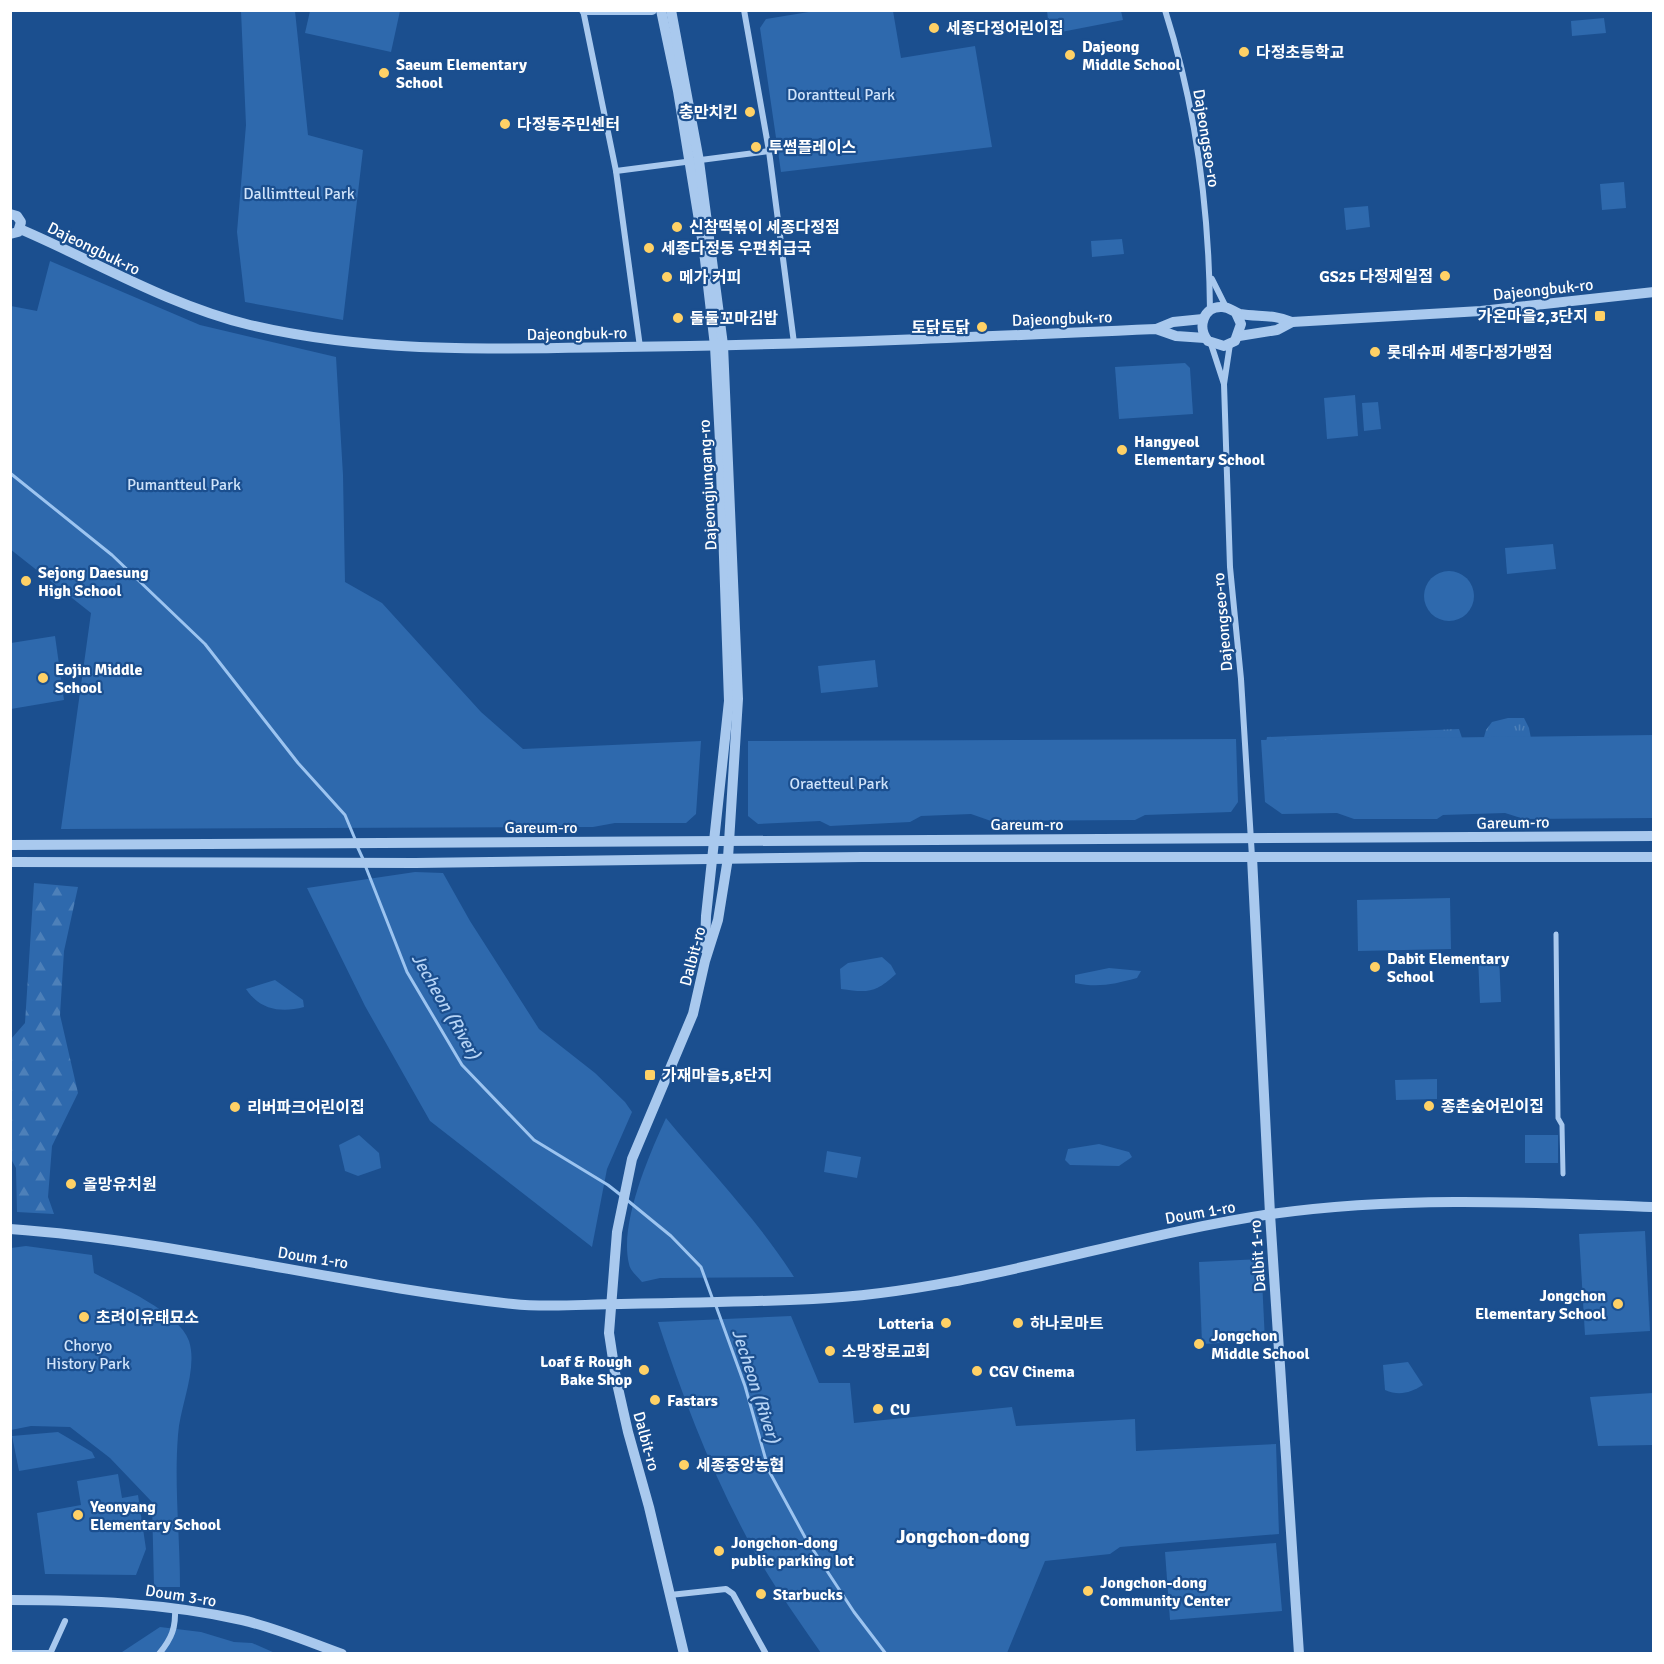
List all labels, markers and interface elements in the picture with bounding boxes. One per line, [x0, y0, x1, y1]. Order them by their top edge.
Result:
place label: 세종다정어린이집 [946, 19, 1064, 39]
marker: 세종다정어린이집 [927, 21, 941, 35]
place label: Dajeong Middle School [1082, 37, 1181, 75]
place label: 다정초등학교 [1256, 43, 1345, 63]
marker: 다정초등학교 [1237, 45, 1251, 59]
marker: Dajeong Middle School [1063, 48, 1077, 62]
place label: Saeum Elementary School [396, 55, 527, 93]
marker: Saeum Elementary School [377, 66, 391, 80]
park label: Dorantteul Park [787, 85, 895, 105]
street label: Dajeongseo-ro [1188, 88, 1224, 189]
place label: 충만치킨 [679, 103, 738, 123]
marker: 충만치킨 [743, 105, 757, 119]
place label: 다정동주민센터 [517, 115, 620, 135]
marker: 다정동주민센터 [498, 117, 512, 131]
place label: 투썸플레이스 [768, 138, 857, 158]
marker: 투썸플레이스 [749, 140, 763, 154]
park label: Dallimtteul Park [243, 184, 355, 204]
street label: Dajeongbuk-ro [44, 218, 143, 280]
place label: 신참떡볶이 세종다정점 [689, 218, 840, 238]
marker: 신참떡볶이 세종다정점 [670, 220, 684, 234]
place label: 세종다정동 우편취급국 [661, 239, 812, 259]
marker: 세종다정동 우편취급국 [642, 241, 656, 255]
place label: GS25 다정제일점 [1319, 267, 1433, 287]
place label: 메가 커피 [679, 268, 741, 288]
marker: GS25 다정제일점 [1438, 269, 1452, 283]
marker: 메가 커피 [660, 270, 674, 284]
street label: Dajeongbuk-ro [1492, 275, 1594, 305]
street label: Dajeongbuk-ro [1011, 307, 1113, 331]
place label: 가온마을2,3단지 [1478, 307, 1588, 327]
place label: 둘둘꼬마김밥 [690, 309, 779, 329]
marker: 가온마을2,3단지 [1593, 309, 1607, 323]
marker: 둘둘꼬마김밥 [671, 311, 685, 325]
place label: 토닭토닭 [911, 318, 970, 338]
marker: 토닭토닭 [975, 320, 989, 334]
street label: Dajeongbuk-ro [527, 323, 628, 345]
place label: 롯데슈퍼 세종다정가맹점 [1387, 343, 1552, 363]
marker: 롯데슈퍼 세종다정가맹점 [1368, 345, 1382, 359]
street label: Dajeongjungang-ro [695, 419, 721, 551]
place label: Hangyeol Elementary School [1134, 432, 1265, 470]
marker: Hangyeol Elementary School [1115, 443, 1129, 457]
park label: Pumantteul Park [127, 475, 241, 495]
place label: Sejong Daesung High School [38, 563, 149, 601]
street label: Dajeongseo-ro [1209, 572, 1237, 672]
marker: Sejong Daesung High School [19, 574, 33, 588]
place label: Eojin Middle School [55, 660, 142, 698]
marker: Eojin Middle School [36, 671, 50, 685]
park label: Oraetteul Park [789, 774, 889, 794]
street label: Gareum-ro [1476, 812, 1550, 834]
street label: Gareum-ro [991, 815, 1064, 835]
street label: Gareum-ro [505, 818, 578, 838]
street label: Dalbit-ro [675, 924, 710, 988]
water label: Jecheon (River) [407, 949, 486, 1064]
place label: Dabit Elementary School [1387, 949, 1509, 987]
marker: Dabit Elementary School [1368, 960, 1382, 974]
place label: 가재마을5,8단지 [662, 1066, 772, 1086]
marker: 가재마을5,8단지 [643, 1068, 657, 1082]
place label: 종촌숲어린이집 [1441, 1097, 1544, 1117]
place label: 리버파크어린이집 [247, 1098, 365, 1118]
marker: 종촌숲어린이집 [1422, 1099, 1436, 1113]
marker: 리버파크어린이집 [228, 1100, 242, 1114]
place label: 올망유치원 [83, 1175, 157, 1195]
marker: 올망유치원 [64, 1177, 78, 1191]
street label: Doum 1-ro [1163, 1197, 1237, 1229]
street label: Dalbit 1-ro [1245, 1219, 1270, 1293]
street label: Doum 1-ro [276, 1243, 350, 1273]
place label: Jongchon Elementary School [1475, 1286, 1606, 1324]
marker: Jongchon Elementary School [1611, 1297, 1625, 1311]
place label: 초려이유태묘소 [96, 1308, 199, 1328]
marker: 초려이유태묘소 [77, 1310, 91, 1324]
place label: Lotteria [878, 1314, 934, 1334]
place label: 하나로마트 [1030, 1314, 1104, 1334]
marker: Lotteria [939, 1316, 953, 1330]
marker: 하나로마트 [1011, 1316, 1025, 1330]
water label: Jecheon (River) [727, 1326, 785, 1447]
place label: Jongchon Middle School [1211, 1326, 1310, 1364]
park label: Choryo History Park [46, 1336, 130, 1374]
marker: Jongchon Middle School [1192, 1337, 1206, 1351]
place label: 소망장로교회 [842, 1342, 930, 1362]
marker: 소망장로교회 [823, 1344, 837, 1358]
place label: Loaf & Rough Bake Shop [540, 1352, 632, 1390]
place label: CGV Cinema [989, 1362, 1075, 1382]
marker: Loaf & Rough Bake Shop [637, 1363, 651, 1377]
marker: CGV Cinema [970, 1364, 984, 1378]
place label: Fastars [667, 1391, 718, 1411]
marker: Fastars [648, 1393, 662, 1407]
place label: CU [890, 1400, 911, 1420]
marker: CU [871, 1402, 885, 1416]
street label: Dalbit-ro [629, 1409, 664, 1473]
place label: 세종중앙농협 [696, 1456, 784, 1476]
marker: 세종중앙농협 [677, 1458, 691, 1472]
place label: Yeonyang Elementary School [89, 1497, 221, 1535]
marker: Yeonyang Elementary School [71, 1508, 85, 1522]
district label: Jongchon-dong [896, 1524, 1030, 1549]
place label: Jongchon-dong public parking lot [731, 1533, 854, 1571]
marker: Jongchon-dong public parking lot [712, 1544, 726, 1558]
place label: Jongchon-dong Community Center [1100, 1573, 1231, 1611]
street label: Doum 3-ro [144, 1580, 218, 1611]
marker: Jongchon-dong Community Center [1081, 1584, 1095, 1598]
place label: Starbucks [773, 1585, 843, 1605]
marker: Starbucks [754, 1587, 768, 1601]

